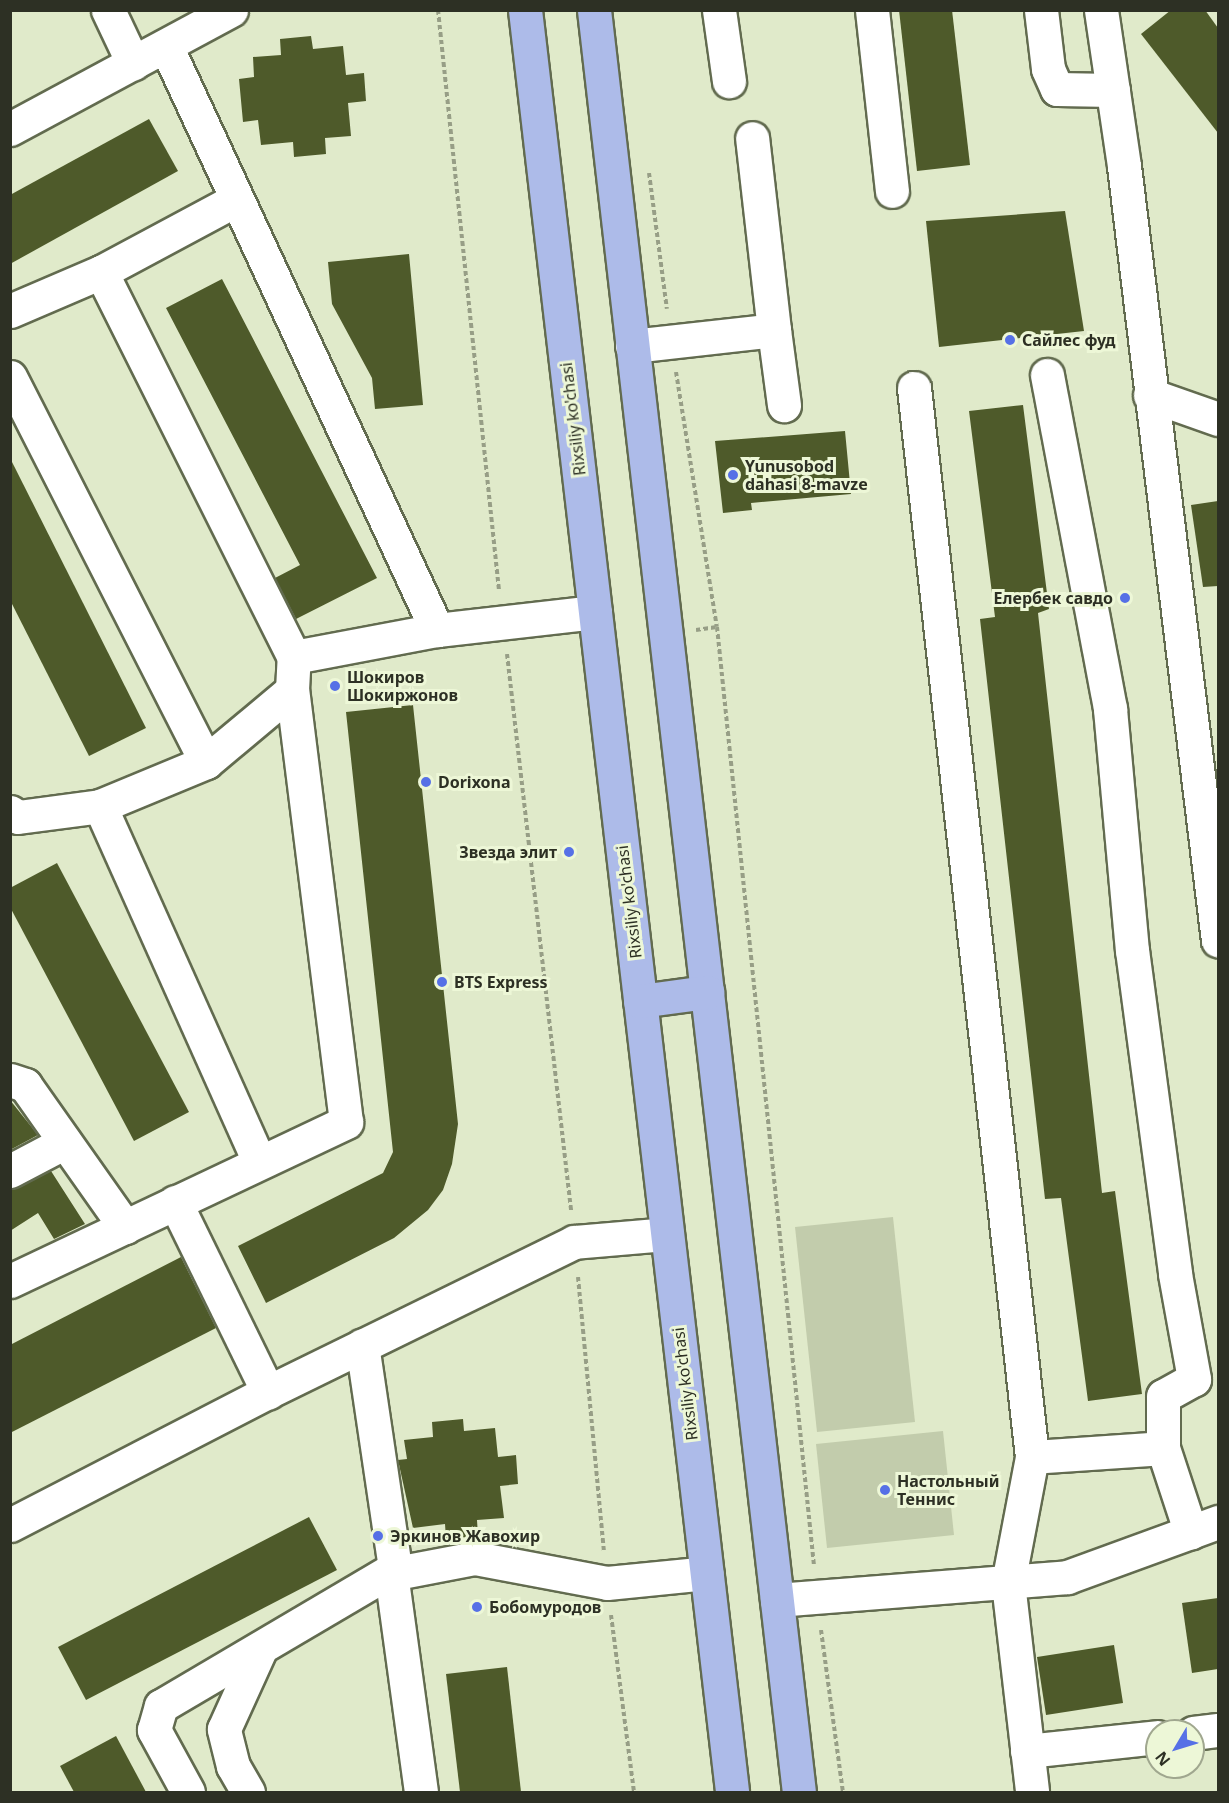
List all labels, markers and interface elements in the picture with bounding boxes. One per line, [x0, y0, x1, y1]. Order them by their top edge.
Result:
place label: Сайлес фуд [1022, 330, 1116, 350]
marker: Сайлес фуд [1003, 333, 1017, 347]
street label: Rixsiliy ko'chasi [557, 361, 589, 477]
place label: Yunusobod dahasi 8-mavze [745, 456, 868, 494]
marker: Yunusobod dahasi 8-mavze [726, 468, 740, 482]
place label: Елербек савдо [994, 588, 1113, 608]
marker: Елербек савдо [1118, 591, 1132, 605]
place label: Шокиров Шокиржонов [347, 667, 458, 705]
marker: Шокиров Шокиржонов [328, 679, 342, 693]
place label: Dorixona [438, 772, 511, 792]
marker: Dorixona [419, 775, 433, 789]
place label: Звезда элит [459, 842, 557, 862]
street label: Rixsiliy ko'chasi [613, 844, 645, 960]
marker: Звезда элит [562, 845, 576, 859]
place label: BTS Express [454, 972, 548, 992]
marker: BTS Express [435, 975, 449, 989]
street label: Rixsiliy ko'chasi [669, 1326, 701, 1442]
place label: Настольный Теннис [897, 1471, 999, 1509]
marker: Настольный Теннис [878, 1483, 892, 1497]
place label: Эркинов Жавохир [390, 1526, 540, 1546]
marker: Эркинов Жавохир [371, 1529, 385, 1543]
place label: Бобомуродов [489, 1597, 601, 1617]
marker: Бобомуродов [470, 1600, 484, 1614]
north arrow [1145, 1719, 1205, 1779]
text: N [1150, 1747, 1175, 1771]

